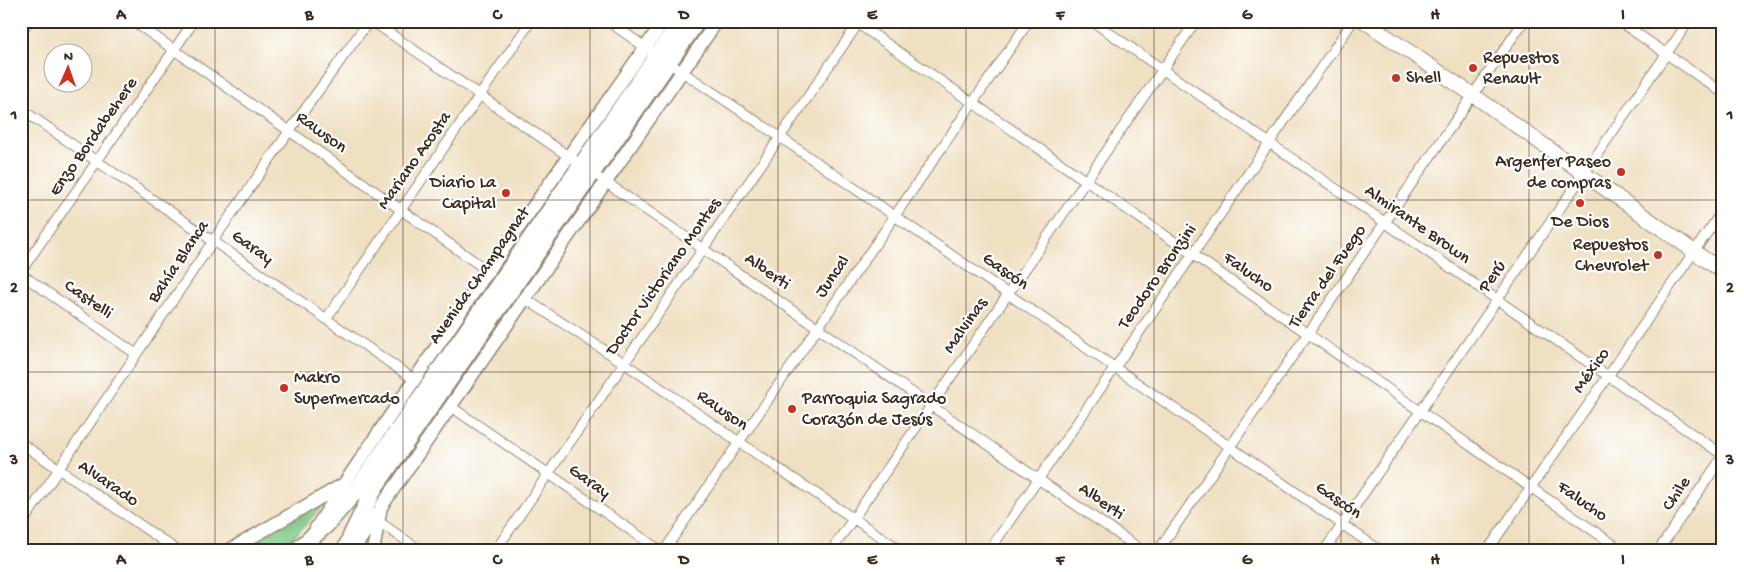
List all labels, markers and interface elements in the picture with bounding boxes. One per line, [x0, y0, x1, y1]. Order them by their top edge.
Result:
text: A [115, 7, 127, 26]
text: B [304, 7, 314, 26]
text: C [492, 7, 503, 26]
text: D [677, 7, 690, 26]
text: E [867, 7, 878, 26]
text: F [1055, 7, 1066, 26]
text: G [1242, 7, 1253, 26]
text: H [1430, 7, 1440, 26]
text: I [1621, 7, 1625, 26]
north arrow [42, 42, 92, 92]
place label: Repuestos Renault [1483, 48, 1560, 90]
text: N [64, 49, 73, 66]
marker: Repuestos Renault [1467, 62, 1479, 74]
place label: Shell [1406, 68, 1441, 89]
marker: Shell [1390, 72, 1402, 84]
street label: Enzo Bordabehere [45, 73, 143, 200]
text: 1 [10, 107, 17, 126]
street label: Rawson [291, 107, 351, 159]
street label: Mariano Acosta [373, 107, 457, 214]
text: 1 [1726, 107, 1733, 126]
place label: Argenfer Paseo de compras [1495, 152, 1612, 194]
marker: Argenfer Paseo de compras [1615, 166, 1627, 178]
place label: Diario La Capital [429, 173, 497, 215]
street label: Almirante Brown [1360, 181, 1474, 270]
marker: Diario La Capital [500, 187, 512, 199]
street label: Doctor Victoriano Montes [601, 193, 727, 361]
marker: De Dios [1574, 197, 1586, 209]
street label: Avenida Champagnat [425, 202, 536, 348]
place label: De Dios [1551, 212, 1610, 233]
street label: Bahía Blanca [143, 216, 215, 308]
street label: Teodoro Bronzini [1113, 220, 1202, 334]
street label: Tierra del Fuego [1284, 221, 1372, 334]
street label: Garay [227, 226, 277, 270]
place label: Repuestos Chevrolet [1573, 235, 1650, 277]
street label: Gascón [978, 248, 1033, 296]
street label: Falucho [1218, 248, 1277, 298]
street label: Alberti [740, 249, 794, 295]
marker: Repuestos Chevrolet [1652, 249, 1664, 261]
street label: Juncal [811, 252, 855, 302]
street label: Perú [1474, 257, 1512, 298]
street label: Castelli [60, 276, 117, 324]
text: 2 [10, 280, 18, 299]
text: 2 [1726, 280, 1734, 299]
street label: Malvinas [939, 293, 994, 358]
street label: México [1569, 344, 1615, 398]
place label: Makro Supermercado [294, 368, 400, 410]
marker: Makro Supermercado [278, 382, 290, 394]
street label: Rawson [692, 386, 752, 436]
place label: Parroquia Sagrado Corazón de Jesús [801, 389, 946, 431]
marker: Parroquia Sagrado Corazón de Jesús [786, 403, 798, 415]
text: 3 [9, 452, 18, 471]
text: 3 [1725, 452, 1734, 471]
street label: Alvarado [74, 456, 142, 512]
street label: Garay [564, 460, 614, 504]
street label: Chile [1658, 472, 1696, 515]
street label: Gascón [1311, 477, 1366, 525]
street label: Falucho [1552, 477, 1611, 527]
street label: Alberti [1074, 479, 1128, 525]
text: A [115, 552, 127, 571]
text: B [304, 552, 314, 571]
text: C [492, 552, 503, 571]
text: D [677, 552, 690, 571]
text: E [867, 552, 878, 571]
text: F [1055, 552, 1066, 571]
text: G [1242, 552, 1253, 571]
text: H [1430, 552, 1440, 571]
text: I [1621, 552, 1625, 571]

